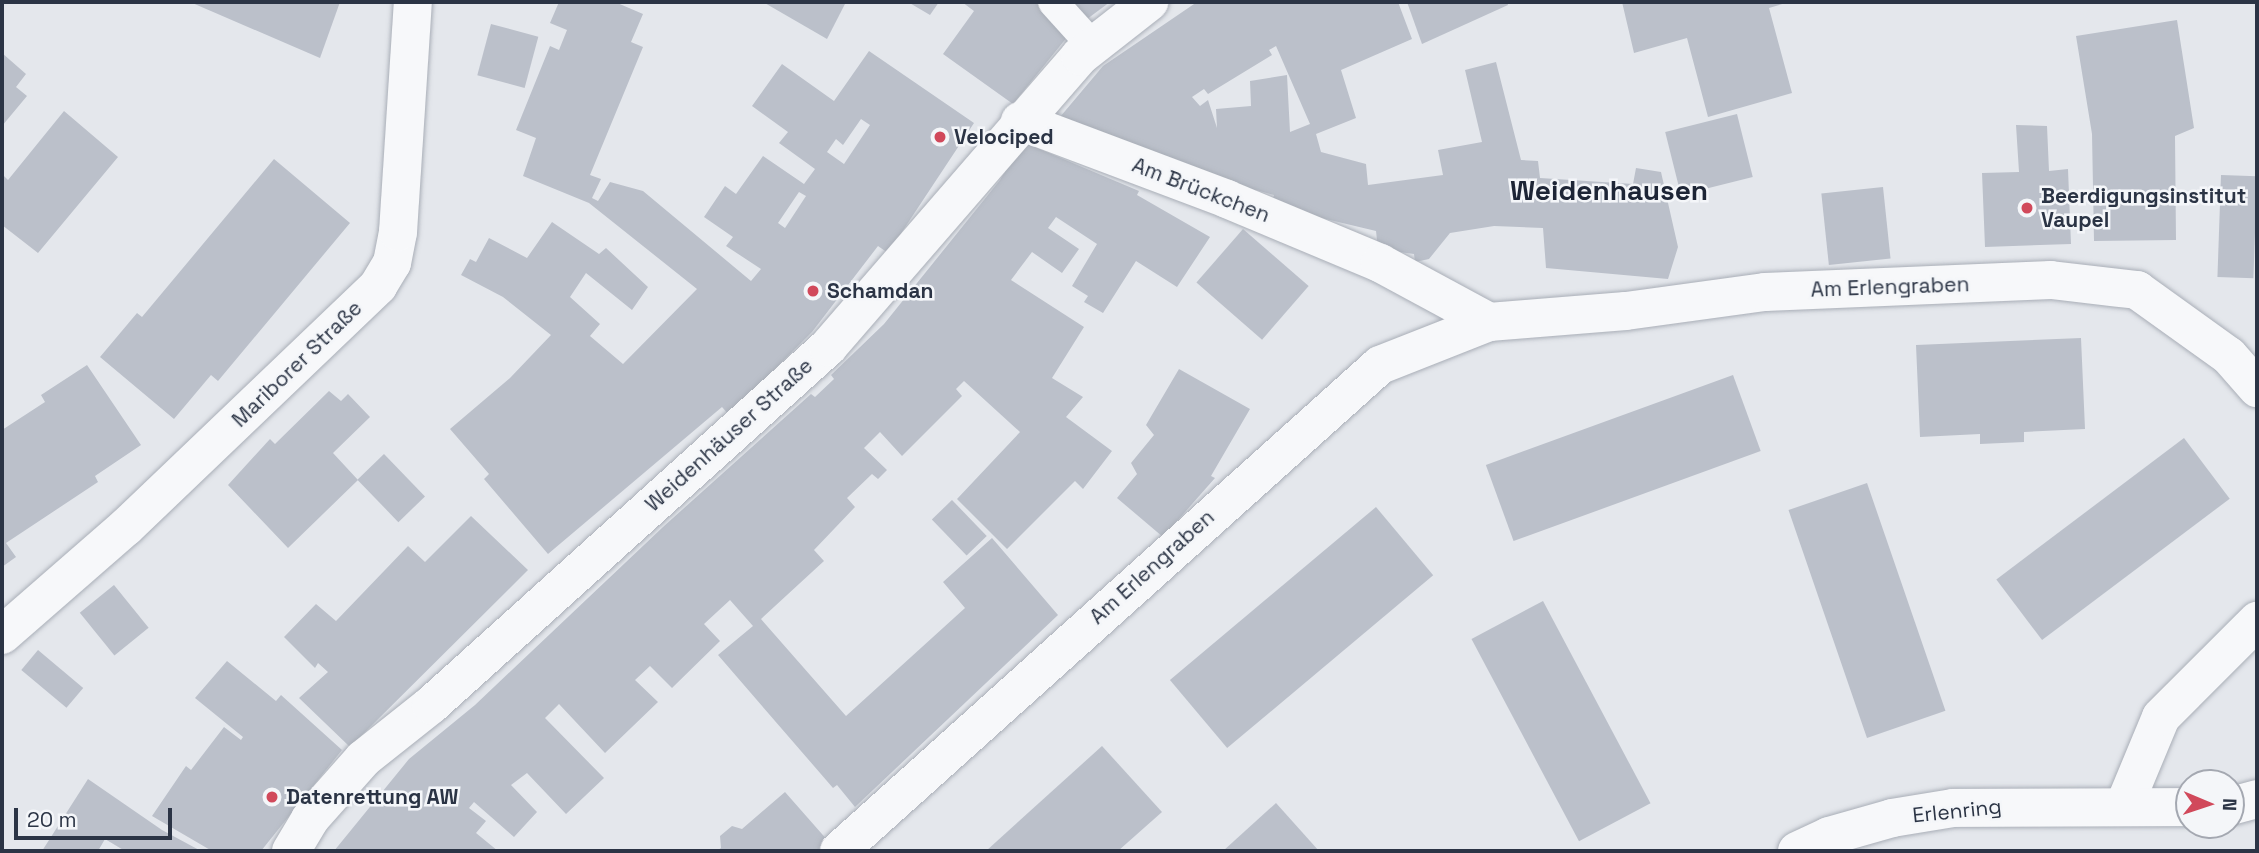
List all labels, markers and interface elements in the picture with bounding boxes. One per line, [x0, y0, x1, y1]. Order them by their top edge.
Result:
place label: Velociped [954, 124, 1054, 150]
marker: Velociped [932, 129, 948, 145]
street label: Am Brückchen [1129, 152, 1273, 228]
district label: Weidenhausen [1510, 173, 1708, 207]
place label: Beerdigungsinstitut Vaupel [2041, 183, 2246, 233]
marker: Beerdigungsinstitut Vaupel [2019, 200, 2035, 216]
street label: Am Erlengraben [1810, 272, 1970, 302]
place label: Schamdan [827, 278, 934, 304]
marker: Schamdan [805, 283, 821, 299]
street label: Mariborer Straße [227, 296, 367, 432]
street label: Weidenhäuser Straße [640, 353, 818, 517]
street label: Am Erlengraben [1085, 504, 1219, 630]
north arrow [2175, 769, 2245, 839]
place label: Datenrettung AW [286, 784, 458, 810]
marker: Datenrettung AW [264, 789, 280, 805]
scale bar [18, 794, 175, 838]
street label: Erlenring [1911, 794, 2003, 828]
text: N [2217, 798, 2242, 811]
text: 20 m [27, 806, 77, 833]

